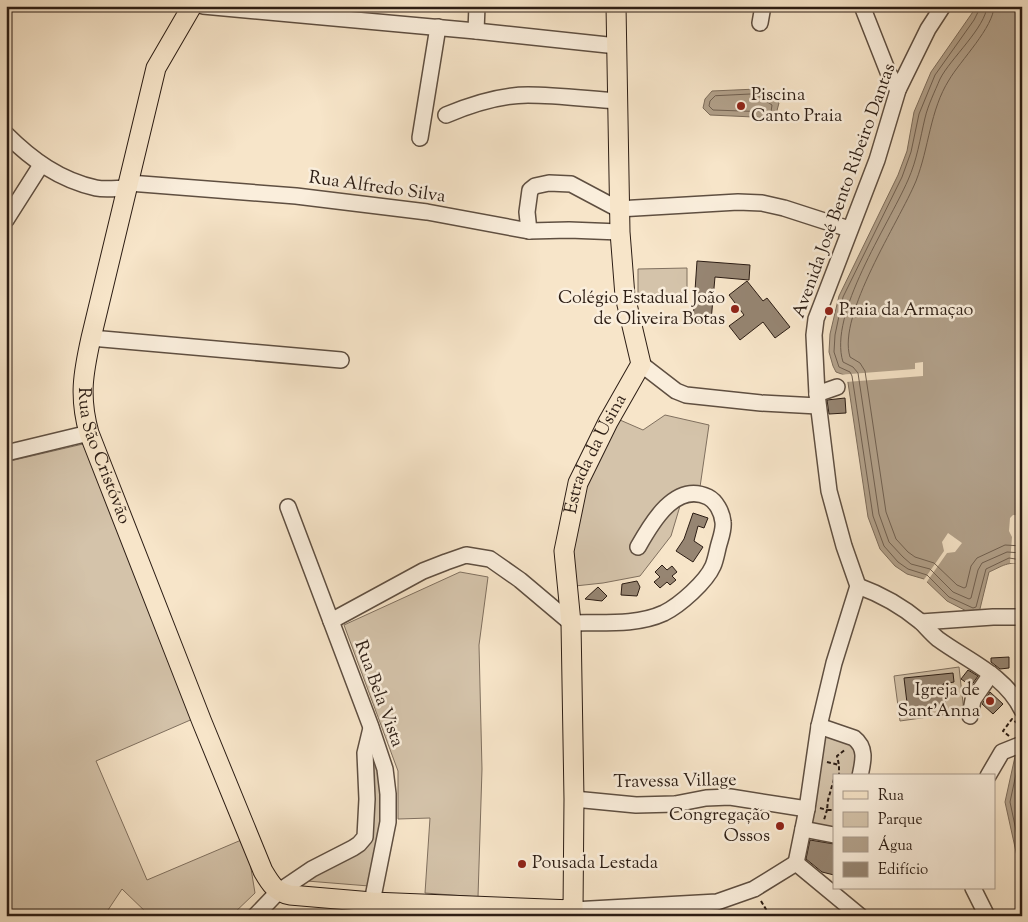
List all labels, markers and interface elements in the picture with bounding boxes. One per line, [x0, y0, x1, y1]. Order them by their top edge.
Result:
street label: Avenida José Bento Ribeiro Dantas [787, 60, 903, 322]
place label: Piscina Canto Praia [751, 83, 842, 130]
marker: Piscina Canto Praia [735, 100, 747, 112]
street label: Rua Alfredo Silva [307, 166, 447, 210]
place label: Colégio Estadual João de Oliveira Botas [558, 286, 725, 333]
place label: Praia da Armaçao [839, 298, 974, 324]
marker: Colégio Estadual João de Oliveira Botas [729, 303, 741, 315]
marker: Praia da Armaçao [823, 305, 835, 317]
street label: Rua São Cristóvão [70, 387, 137, 528]
street label: Estrada da Usina [559, 390, 634, 516]
street label: Rua Bela Vista [347, 637, 409, 751]
place label: Igreja de Sant'Anna [897, 678, 980, 725]
marker: Igreja de Sant'Anna [984, 695, 996, 707]
street label: Travessa Village [613, 768, 737, 796]
legend [833, 774, 996, 890]
text: Rua [878, 786, 904, 807]
place label: Congregação Ossos [669, 803, 770, 850]
text: Parque [878, 810, 922, 831]
marker: Congregação Ossos [774, 820, 786, 832]
text: Água [878, 835, 913, 857]
place label: Pousada Lestada [532, 851, 658, 877]
marker: Pousada Lestada [516, 858, 528, 870]
text: Edifício [878, 860, 928, 881]

